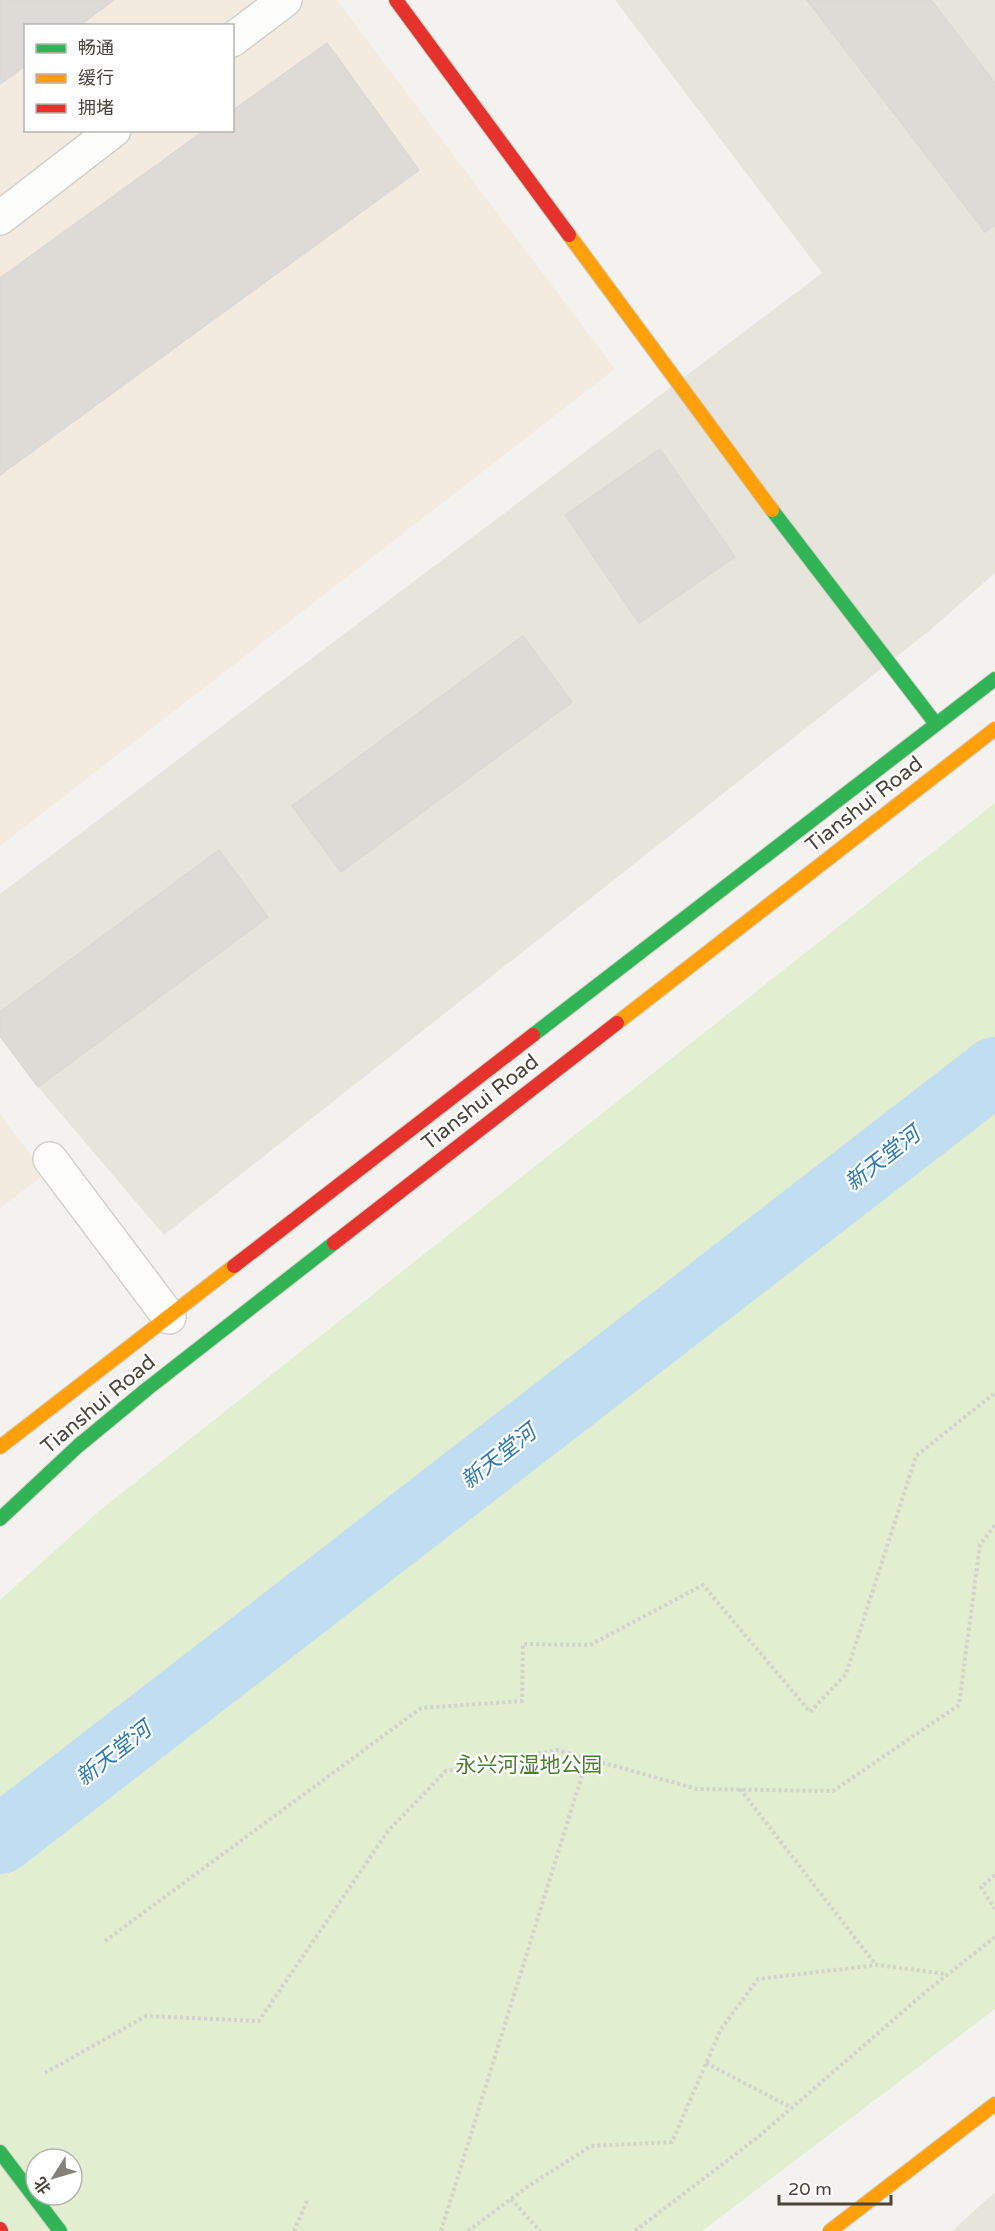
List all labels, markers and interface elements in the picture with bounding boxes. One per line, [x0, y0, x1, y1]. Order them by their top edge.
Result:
legend [24, 24, 234, 132]
text: 畅通 [78, 37, 114, 59]
text: 缓行 [78, 67, 114, 89]
text: 拥堵 [78, 97, 114, 119]
street label: Tianshui Road [801, 751, 928, 858]
street label: Tianshui Road [417, 1049, 544, 1156]
water label: 新天堂河 [840, 1119, 928, 1196]
street label: Tianshui Road [36, 1349, 161, 1459]
water label: 新天堂河 [456, 1417, 544, 1494]
water label: 新天堂河 [71, 1714, 159, 1791]
park label: 永兴河湿地公园 [456, 1753, 603, 1778]
north arrow [24, 2147, 84, 2207]
scale bar [779, 2168, 892, 2206]
text: 北 [30, 2173, 56, 2198]
text: 20 m [788, 2178, 832, 2200]

